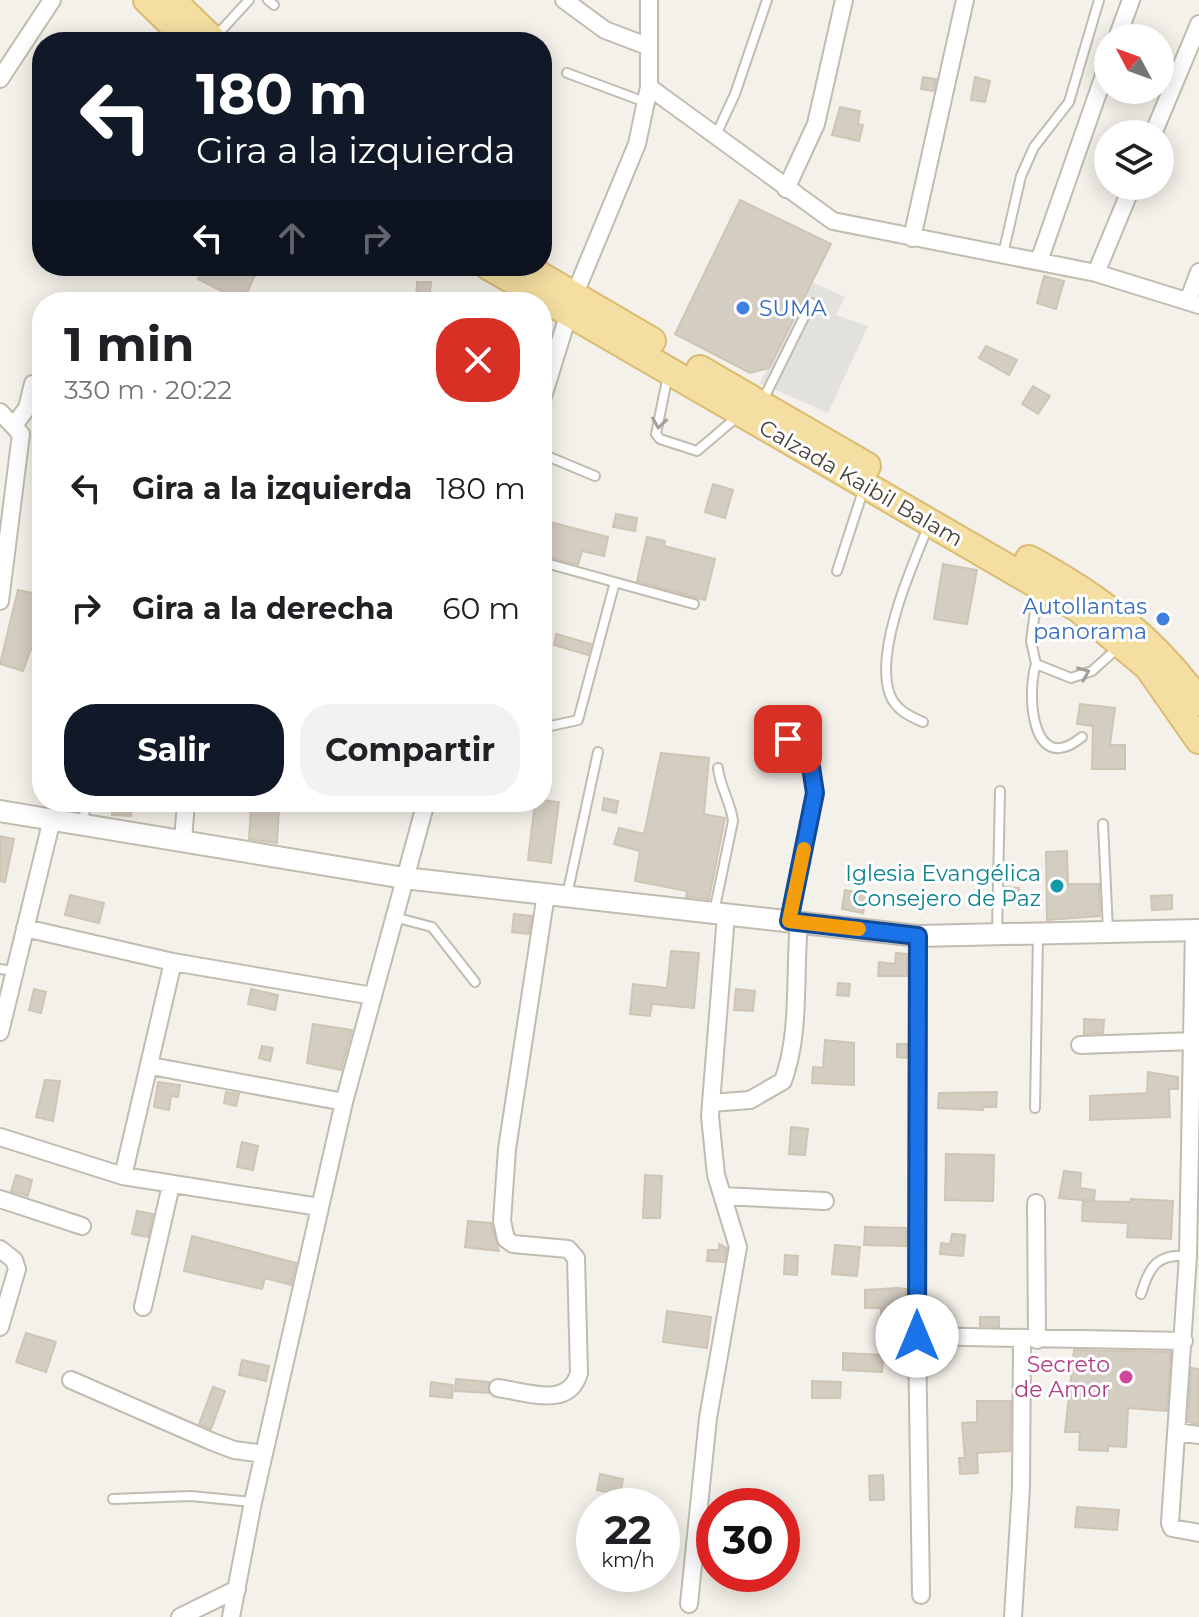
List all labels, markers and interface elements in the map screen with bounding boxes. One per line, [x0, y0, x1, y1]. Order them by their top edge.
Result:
north arrow [1094, 24, 1174, 104]
map controls [1094, 24, 1174, 200]
text: 180 m [196, 60, 368, 128]
icon: left [64, 64, 168, 168]
button: layers [1094, 120, 1174, 200]
text: Gira a la izquierda [196, 128, 516, 172]
icon: left [186, 216, 230, 260]
icon: ahead [270, 216, 314, 260]
icon: right [354, 216, 398, 260]
place label: SUMA [759, 295, 827, 322]
marker: SUMA [734, 299, 752, 317]
text: 1 min [64, 315, 194, 373]
button: close [436, 318, 520, 402]
text: 330 m · 20:22 [64, 374, 232, 406]
street label: Calzada Kaibil Balam [754, 414, 968, 552]
one-way arrow [651, 416, 668, 429]
icon: left [64, 466, 108, 510]
text: Gira a la izquierda [132, 470, 412, 507]
text: 180 m [436, 470, 526, 507]
icon: right [64, 586, 108, 630]
text: Gira a la derecha [132, 590, 394, 627]
text: 60 m [442, 590, 520, 627]
place label: Autollantas panorama [1022, 593, 1147, 645]
marker: Autollantas panorama [1154, 610, 1172, 628]
one-way arrow [1076, 666, 1090, 682]
button: Salir [64, 704, 284, 796]
button: Compartir [300, 704, 520, 796]
pin [754, 705, 822, 773]
icon: arrive [766, 717, 810, 761]
place label: Iglesia Evangélica Consejero de Paz [845, 860, 1041, 912]
marker: Iglesia Evangélica Consejero de Paz [1048, 877, 1066, 895]
position arrow [875, 1294, 959, 1378]
place label: Secreto de Amor [1014, 1351, 1110, 1403]
marker: Secreto de Amor [1117, 1368, 1135, 1386]
speed limit sign: 30 [696, 1488, 800, 1592]
text: 22 [604, 1505, 652, 1554]
text: km/h [601, 1548, 655, 1572]

